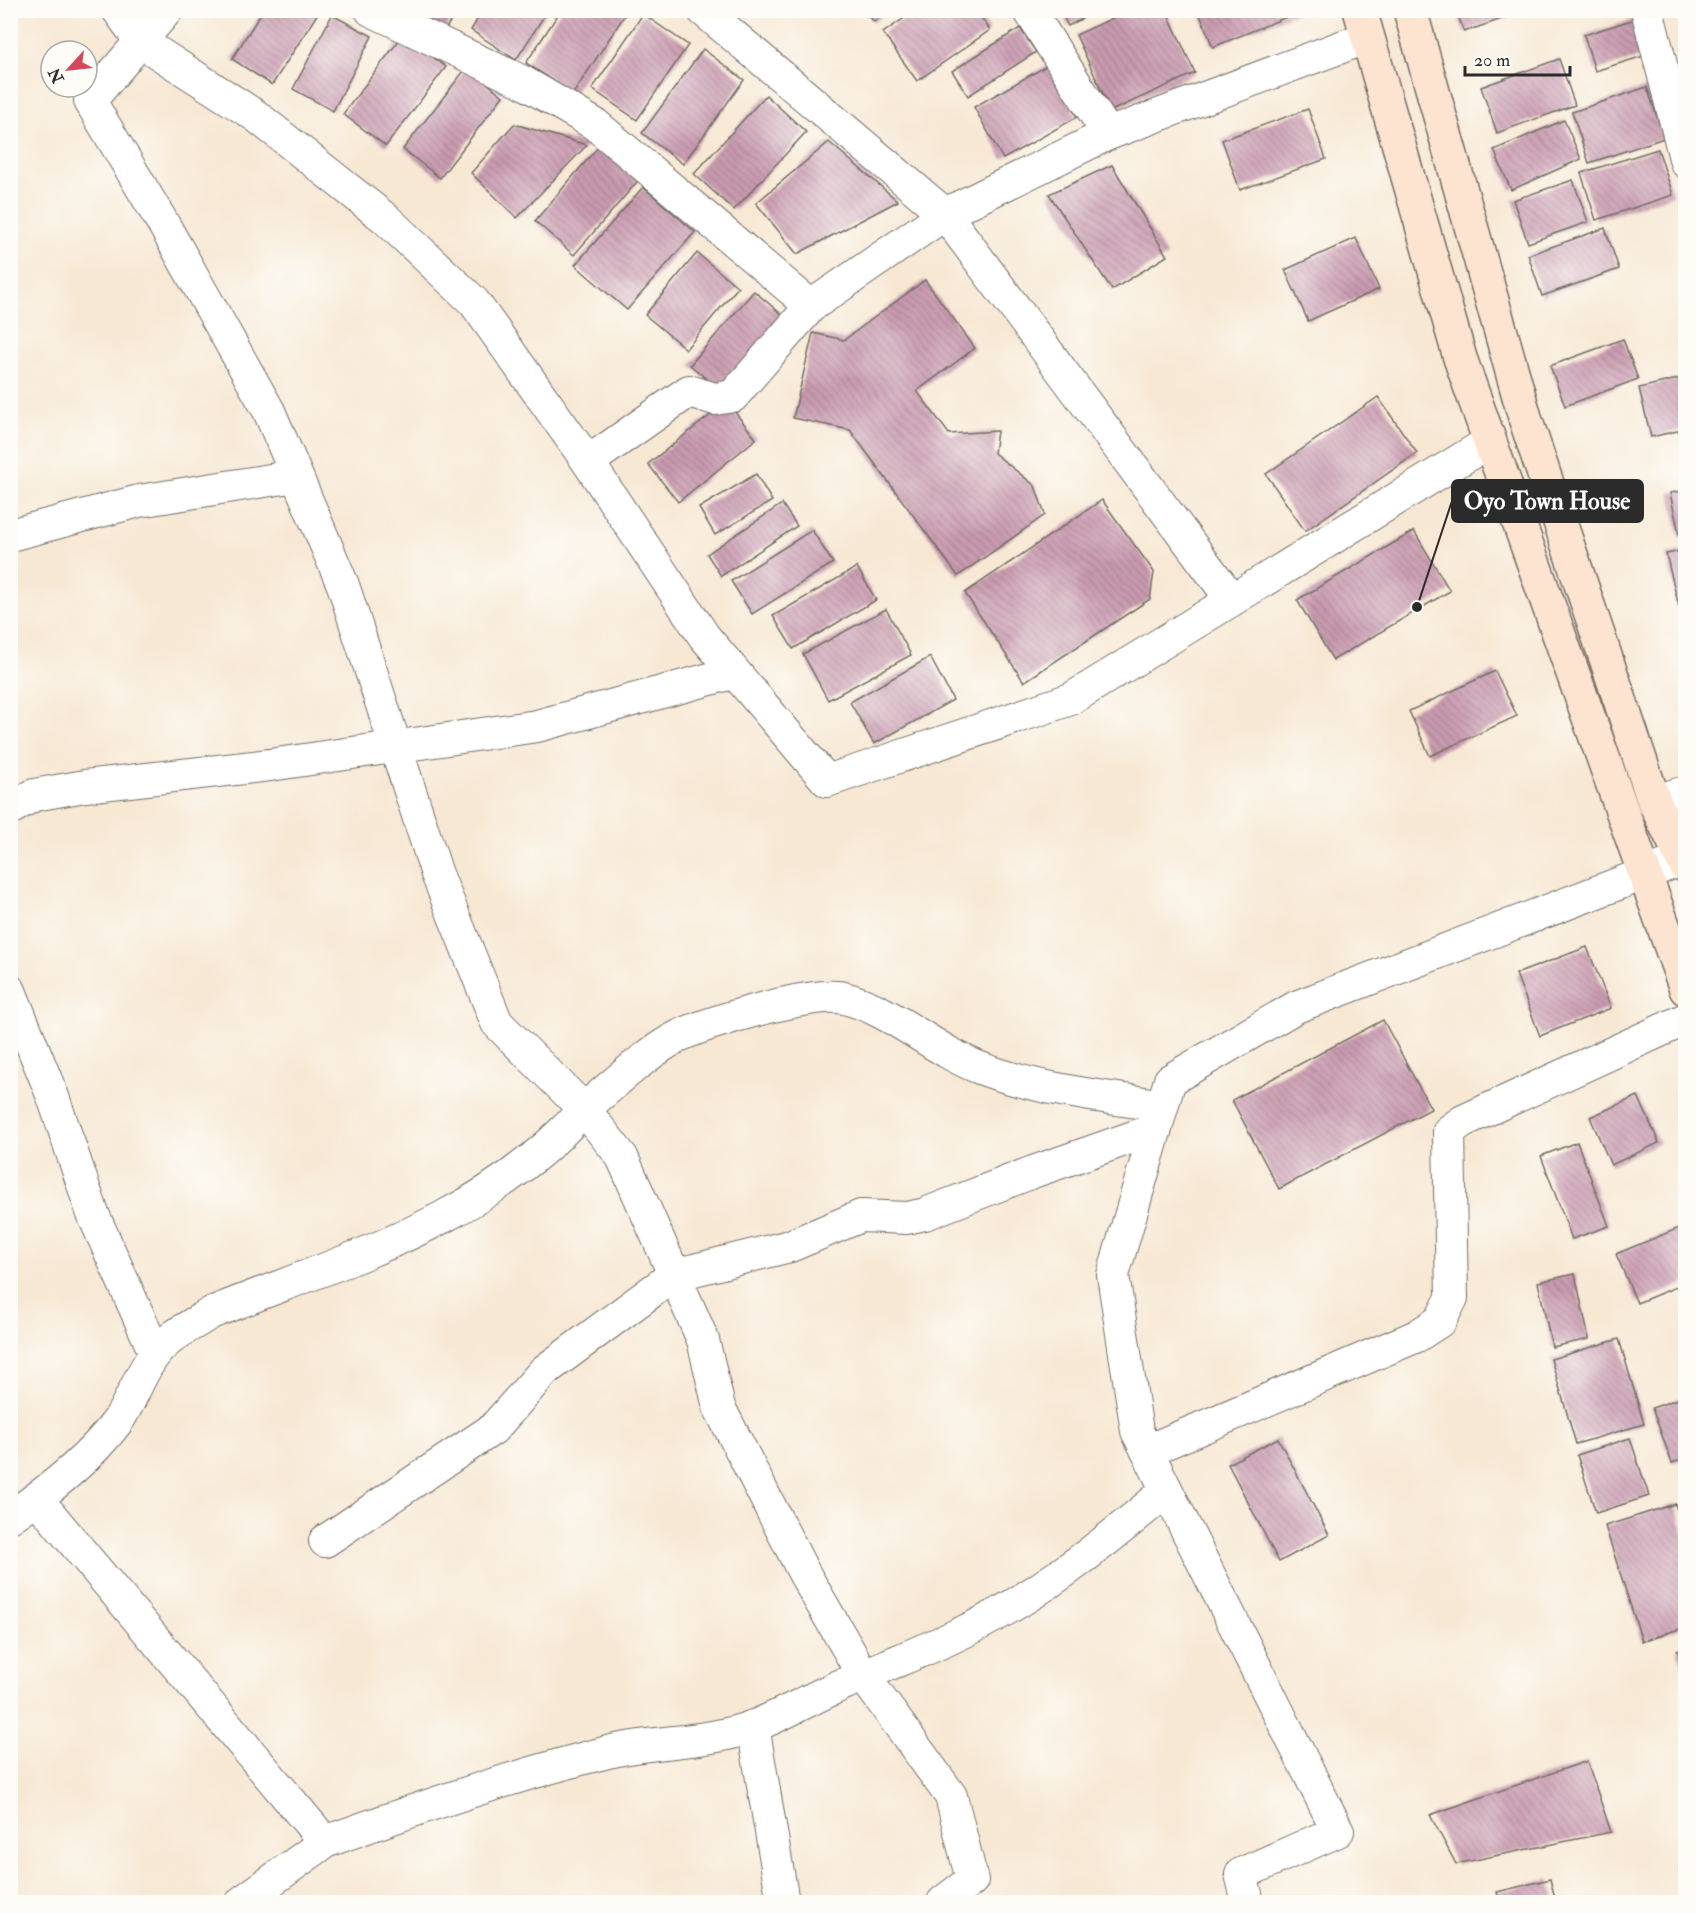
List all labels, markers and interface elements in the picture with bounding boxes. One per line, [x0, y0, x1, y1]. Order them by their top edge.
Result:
north arrow [39, 39, 99, 99]
scale bar [1465, 39, 1570, 77]
text: 20 m [1474, 49, 1510, 72]
text: N [44, 64, 69, 87]
callout: Oyo Town House [1452, 480, 1643, 522]
text: Oyo Town House [1464, 486, 1630, 517]

